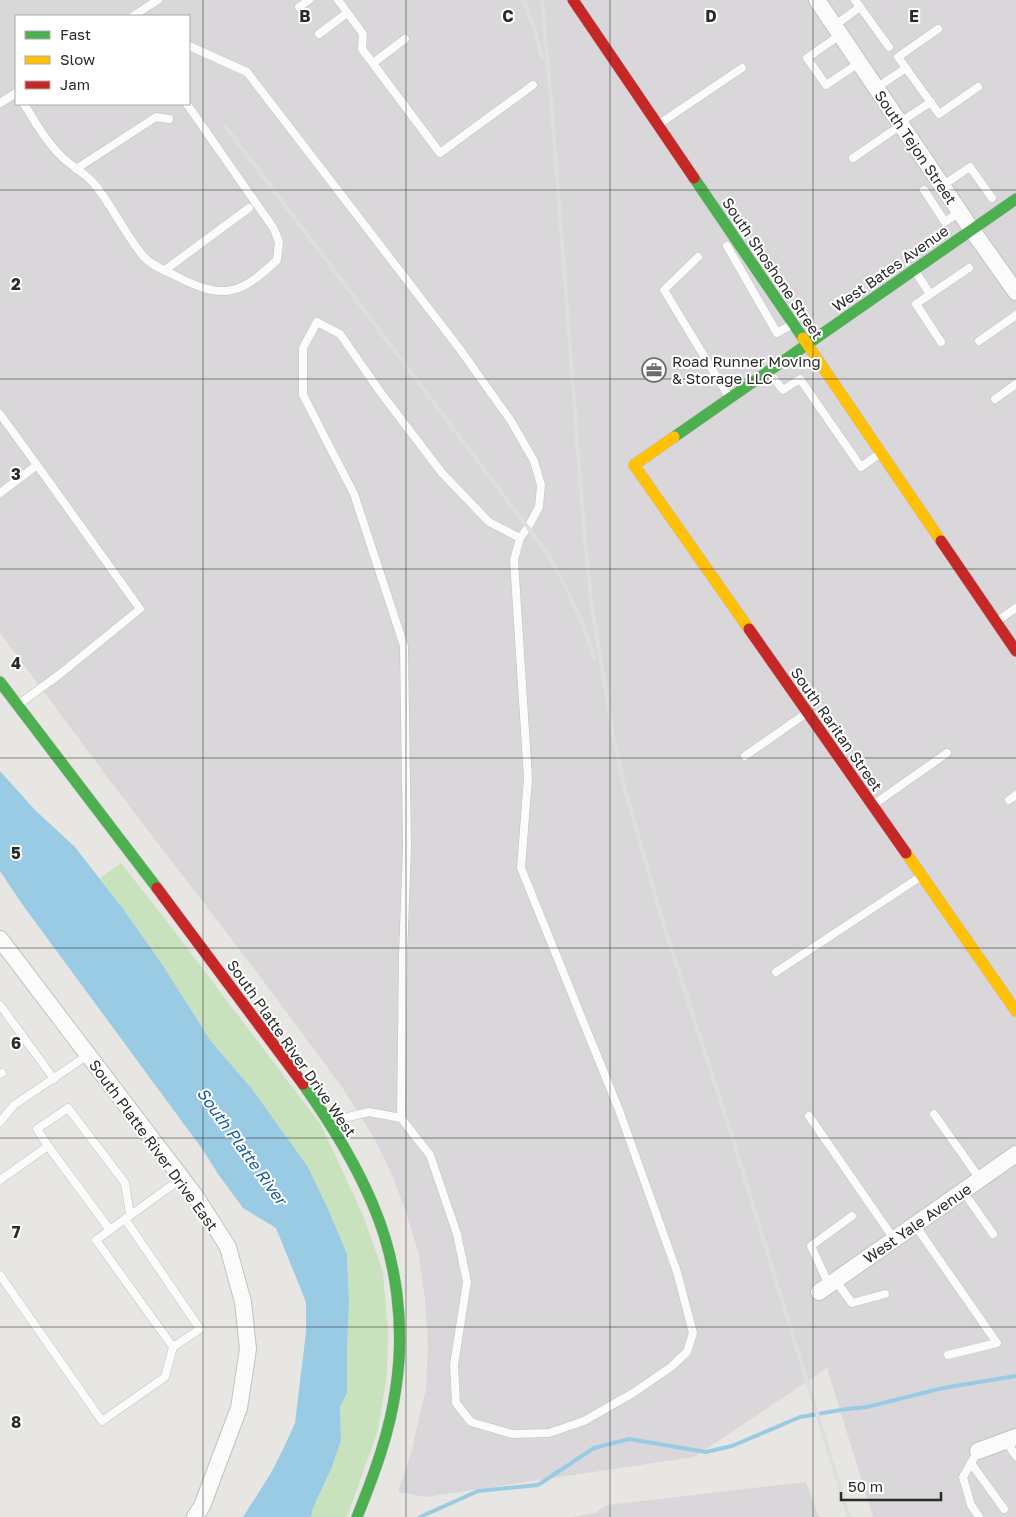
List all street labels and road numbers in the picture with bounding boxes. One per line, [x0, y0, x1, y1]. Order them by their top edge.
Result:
street label: South Tejon Street [871, 87, 961, 207]
street label: South Shoshone Street [719, 194, 827, 342]
street label: West Bates Avenue [828, 221, 952, 315]
street label: South Raritan Street [787, 664, 887, 794]
street label: South Platte River Drive West [224, 956, 360, 1140]
street label: South Platte River Drive East [86, 1056, 222, 1234]
street label: West Yale Avenue [860, 1179, 974, 1267]

